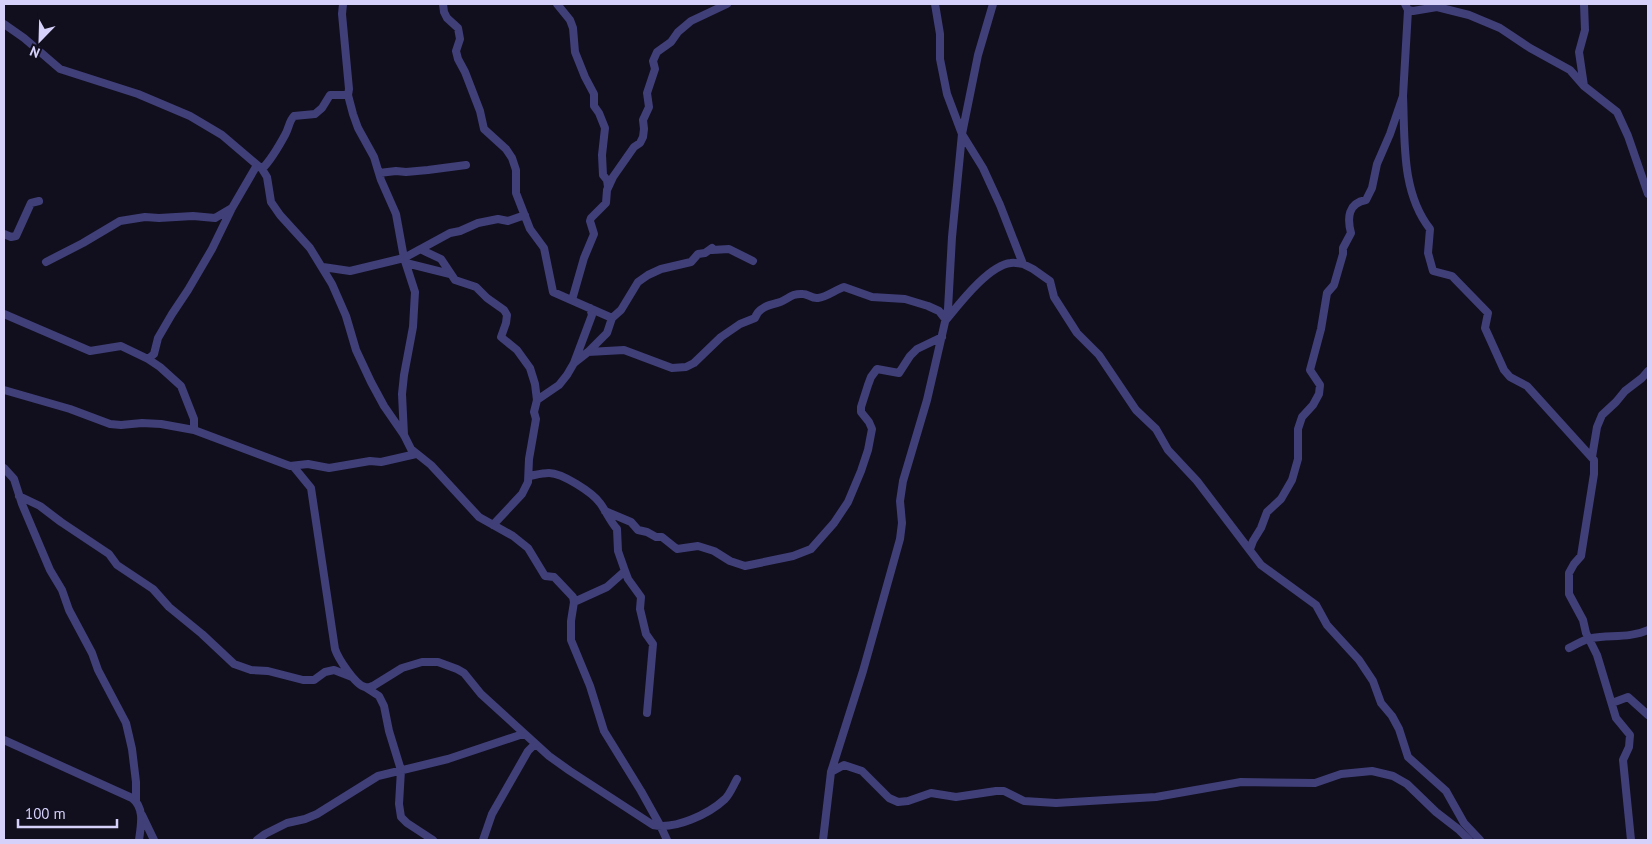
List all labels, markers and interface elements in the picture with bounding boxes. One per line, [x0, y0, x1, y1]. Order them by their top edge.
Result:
north arrow [15, 15, 65, 65]
text: N [27, 42, 43, 62]
scale bar [18, 796, 116, 828]
text: 100 m [25, 804, 66, 823]

